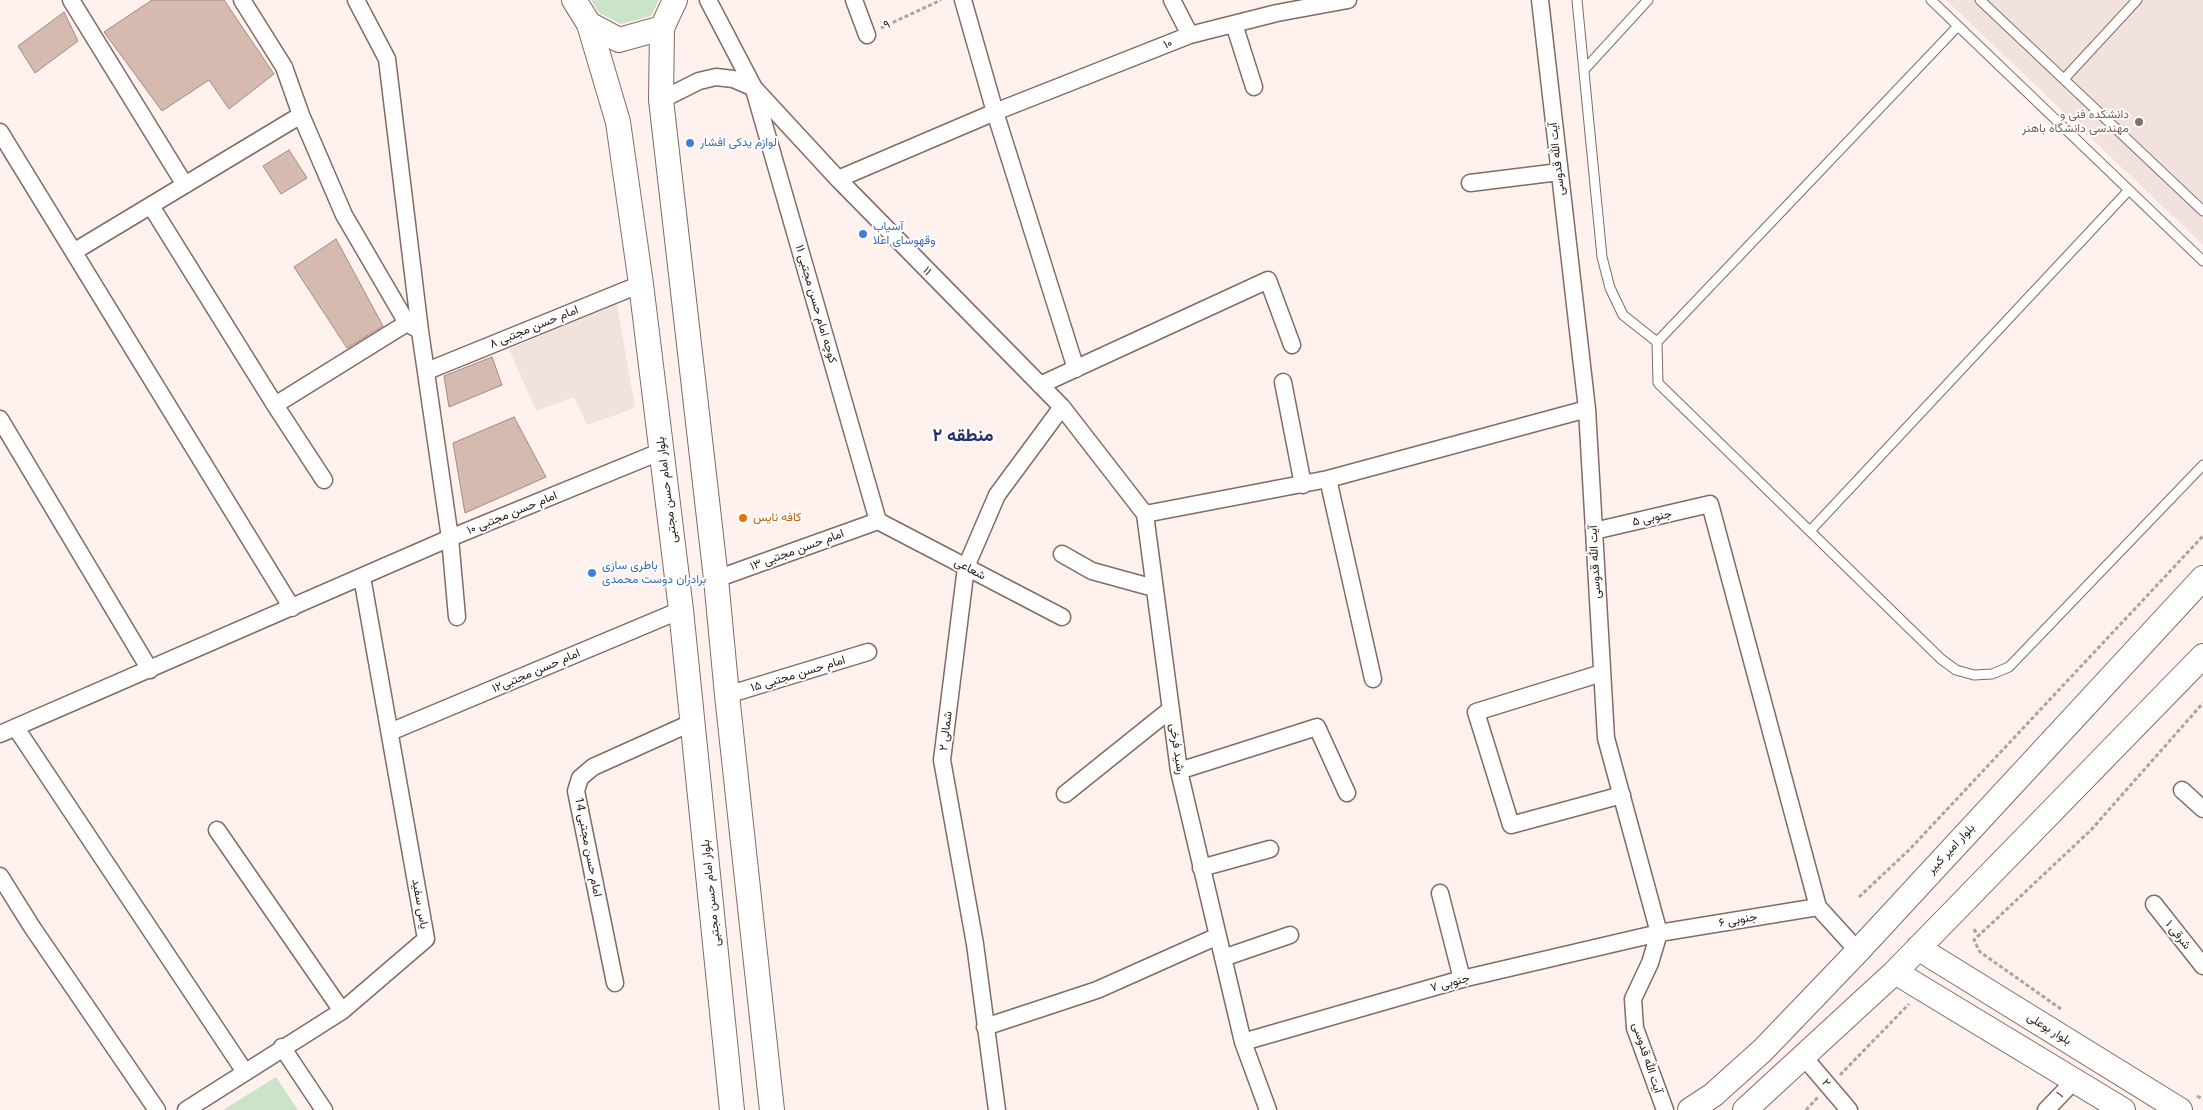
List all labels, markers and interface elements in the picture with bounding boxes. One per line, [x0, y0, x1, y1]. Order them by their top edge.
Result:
street label: ۹ [881, 17, 893, 33]
street label: ۱۰ [1161, 36, 1175, 52]
place label: دانشکده فنی و مهندسی دانشگاه باهنر [2022, 108, 2129, 136]
marker: دانشکده فنی و مهندسی دانشگاه باهنر [2133, 116, 2145, 128]
street label: آیت الله قدوسی [1546, 122, 1568, 196]
place label: لوازم یدکی افشار [700, 136, 777, 150]
marker: لوازم یدکی افشار [684, 137, 696, 149]
place label: آسیاب وقهوسای اعلا [873, 220, 936, 248]
marker: آسیاب وقهوسای اعلا [857, 228, 869, 240]
street label: کوچه امام حسن مجتبی ۱۱ [792, 243, 840, 365]
street label: ۱۱ [919, 264, 935, 278]
street label: امام حسن مجتبی ۸ [487, 303, 581, 351]
district label: منطقه ۲ [933, 425, 993, 447]
street label: بلوار امام حسن مجتبی [653, 436, 681, 544]
street label: امام حسن مجتبی ۱۰ [465, 488, 559, 538]
street label: ۵ جنوبی [1631, 506, 1673, 530]
place label: کافه نایس [753, 511, 801, 525]
marker: کافه نایس [737, 512, 749, 524]
street label: آیت الله قدوسی [1586, 525, 1604, 599]
street label: امام حسن مجتبی ۱۳ [748, 526, 846, 574]
street label: شعاعی [952, 555, 988, 583]
place label: باطری سازی برادران دوست محمدی [602, 559, 706, 587]
marker: باطری سازی برادران دوست محمدی [586, 567, 598, 579]
street label: امام حسن مجتبی۱۲ [490, 646, 582, 696]
street label: امام حسن مجتبی ۱۵ [749, 653, 847, 695]
street label: ۲ شمالی [936, 710, 956, 752]
street label: رشید فرخی [1166, 723, 1188, 775]
street label: امام حسن مجتبی 14 [571, 796, 605, 898]
street label: بلوار امیر کبیر [1924, 821, 1978, 877]
street label: بلوار امام حسن مجتبی [698, 839, 724, 947]
street label: یاس سفید [409, 878, 431, 930]
street label: ۶ جنوبی [1718, 910, 1758, 930]
street label: شرقی ۱ [2162, 918, 2194, 952]
street label: ۷ جنوبی [1429, 971, 1471, 995]
street label: بلوار بوعلی [2024, 1010, 2074, 1048]
street label: آیت الله قدوسی [1629, 1021, 1665, 1095]
street label: ۲ [1818, 1076, 1834, 1090]
street label: ۱ [2054, 1089, 2066, 1101]

